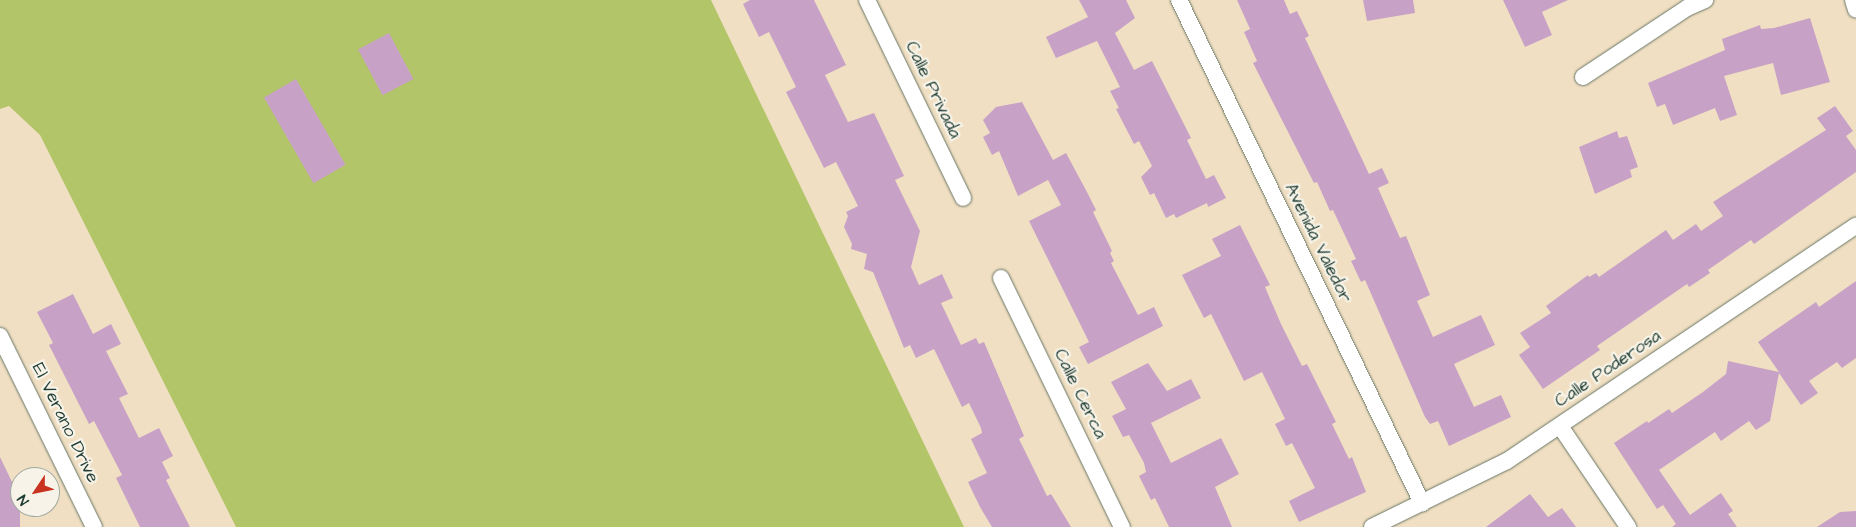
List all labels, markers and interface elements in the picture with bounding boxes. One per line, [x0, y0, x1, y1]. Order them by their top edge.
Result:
street label: Calle Privada [900, 38, 966, 142]
street label: Avenida Valedor [1280, 180, 1356, 306]
street label: Calle Poderosa [1551, 326, 1665, 412]
street label: Calle Cerca [1049, 345, 1111, 443]
street label: El Verano Drive [27, 360, 103, 486]
north arrow [10, 467, 60, 517]
text: N [13, 491, 34, 509]

